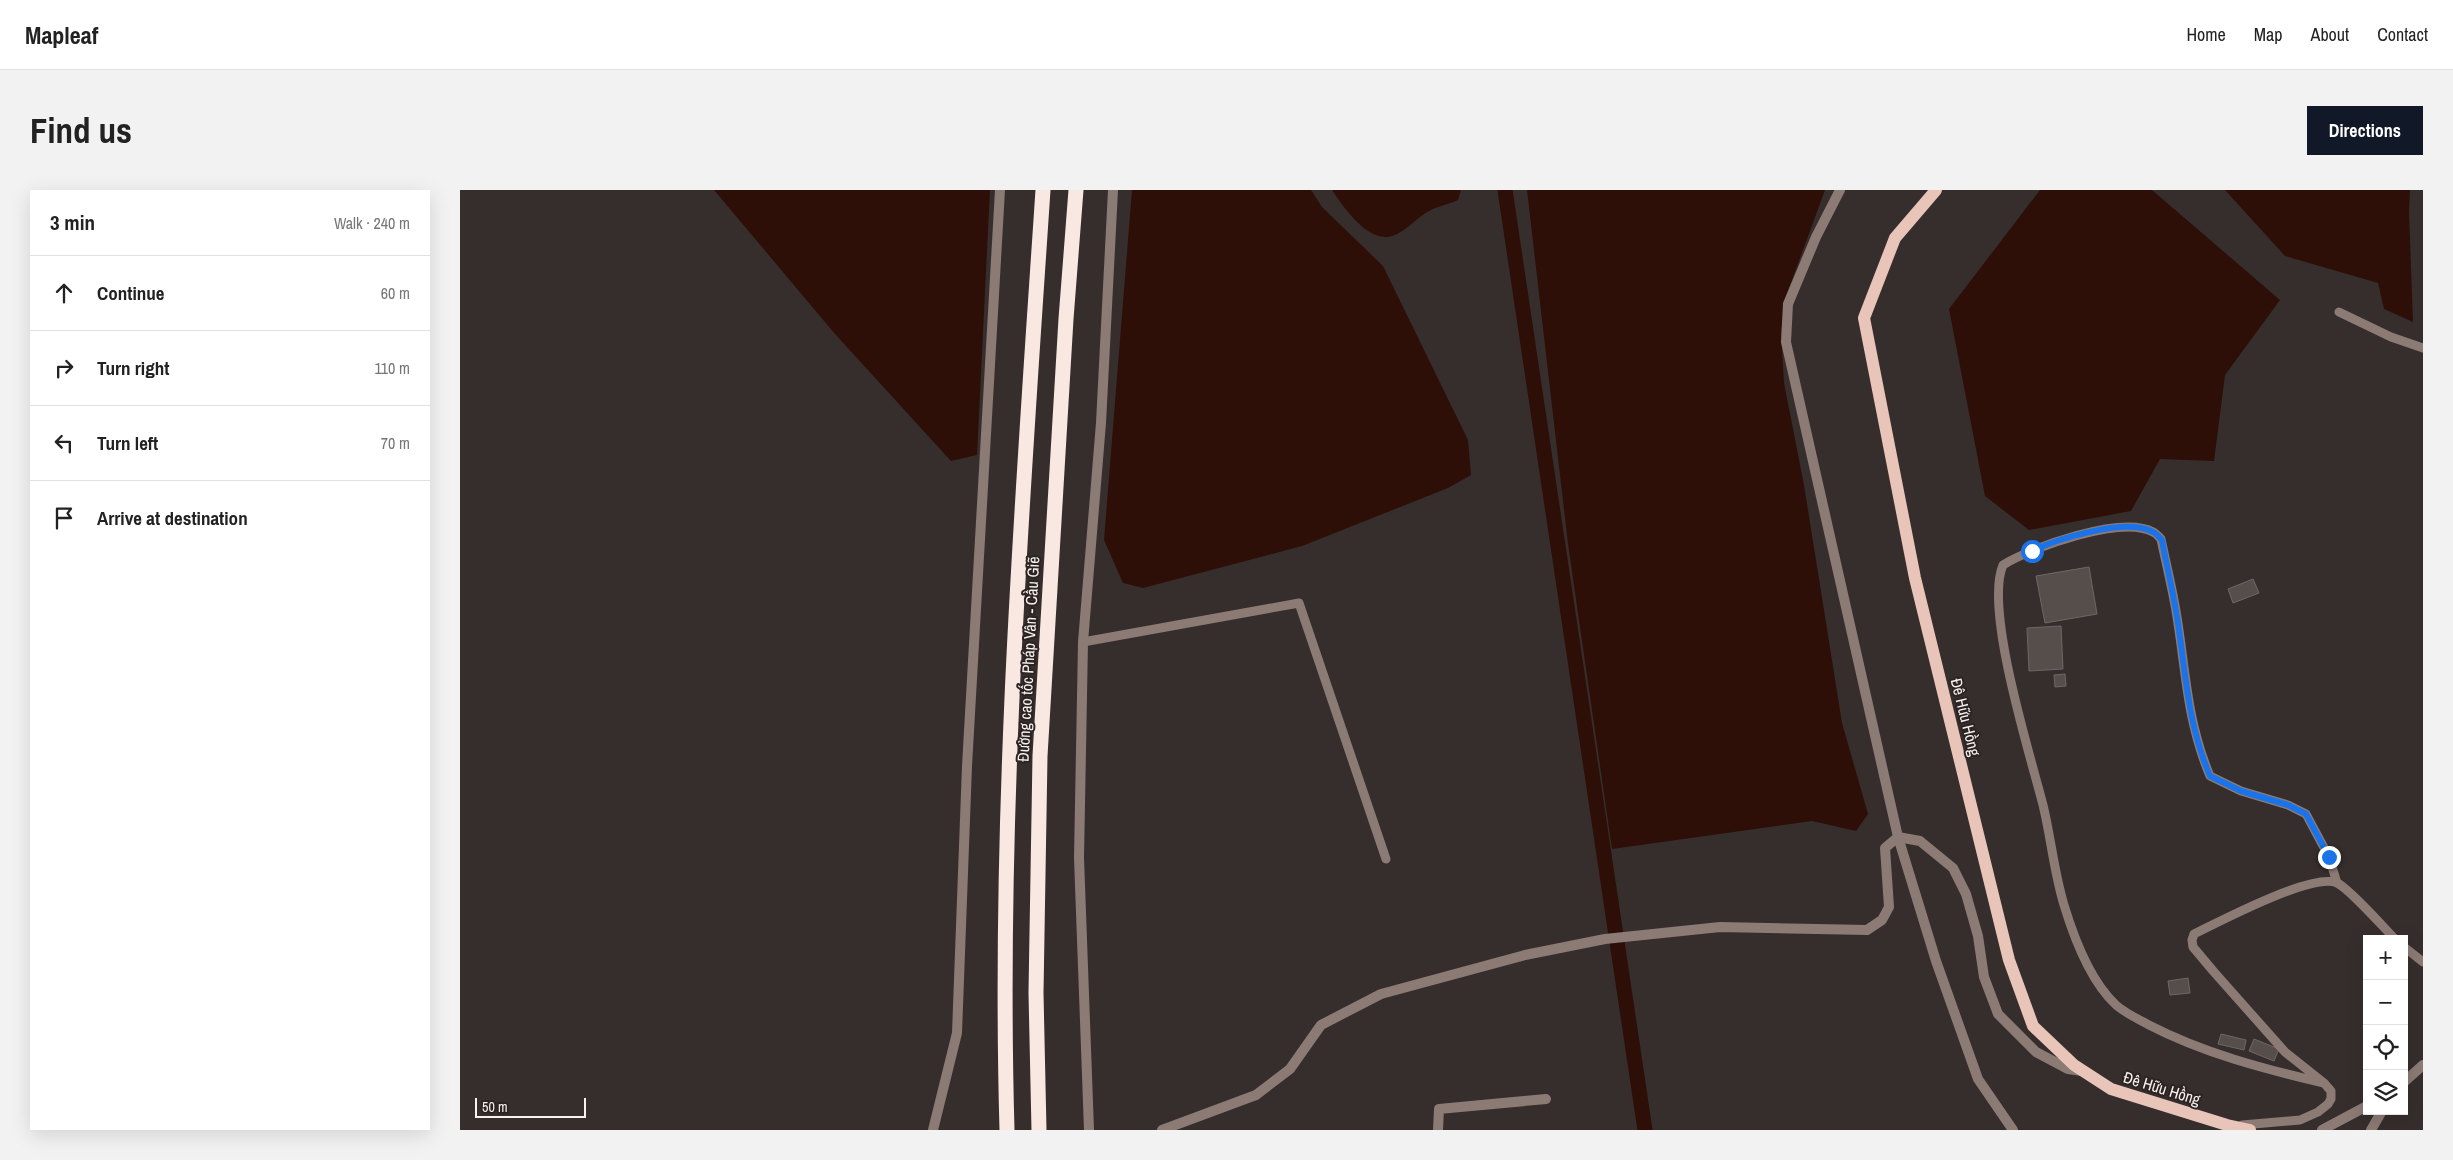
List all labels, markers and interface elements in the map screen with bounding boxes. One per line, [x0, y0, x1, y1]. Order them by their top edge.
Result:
text: Mapleaf [25, 19, 98, 51]
text: Home [2186, 22, 2226, 47]
text: Map [2254, 22, 2283, 47]
text: About [2311, 22, 2349, 47]
text: Contact [2377, 22, 2428, 47]
button: Directions [2307, 106, 2423, 155]
text: Find us [30, 107, 132, 154]
text: 3 min [50, 208, 95, 237]
text: Walk · 240 m [334, 212, 410, 234]
icon: ahead [50, 279, 78, 307]
text: Continue [97, 280, 165, 306]
text: 60 m [381, 282, 410, 304]
icon: right [50, 354, 78, 382]
text: Turn right [97, 355, 169, 381]
text: 110 m [374, 357, 410, 379]
icon: left [50, 429, 78, 457]
text: Turn left [97, 430, 158, 456]
text: 70 m [381, 432, 410, 454]
icon: arrive [50, 504, 78, 532]
text: Arrive at destination [97, 505, 248, 531]
route start [2021, 540, 2044, 563]
street label: Đường cao tốc Pháp Vân - Cầu Giẽ [1012, 556, 1044, 762]
street label: Đê Hữu Hồng [1946, 676, 1986, 759]
route end [2318, 846, 2341, 869]
map controls [2363, 935, 2408, 1115]
button: + [2363, 935, 2408, 980]
button: − [2363, 980, 2408, 1025]
button: locate [2363, 1025, 2408, 1070]
street label: Đê Hữu Hồng [2121, 1066, 2204, 1110]
button: layers [2363, 1070, 2408, 1115]
scale bar [475, 1095, 586, 1118]
text: 50 m [482, 1098, 508, 1116]

